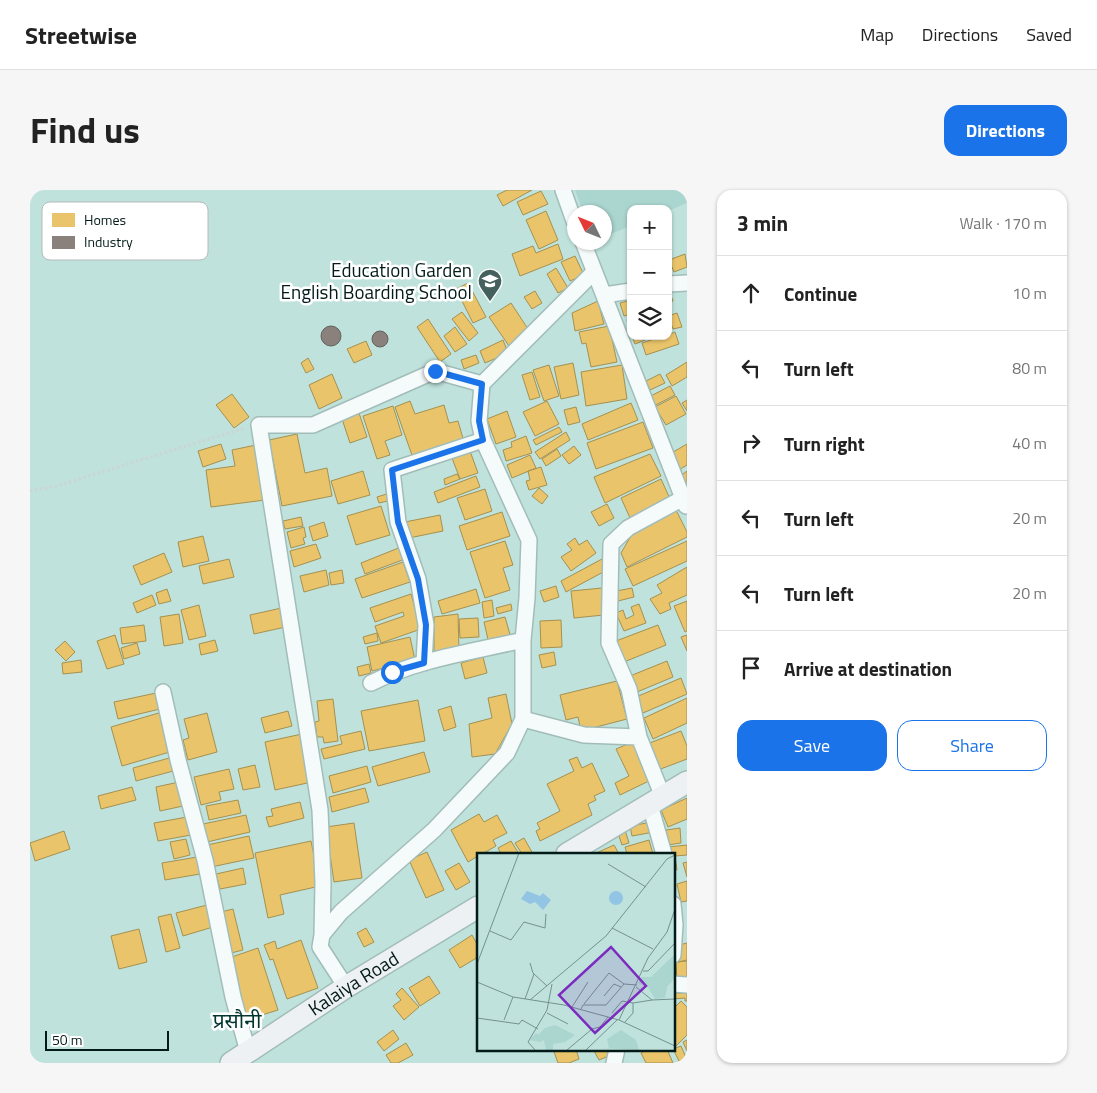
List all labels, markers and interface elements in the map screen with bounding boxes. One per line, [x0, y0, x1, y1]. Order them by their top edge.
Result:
text: Streetwise [25, 17, 137, 53]
text: Map [860, 21, 894, 48]
text: Directions [922, 21, 998, 48]
text: Saved [1026, 21, 1072, 48]
text: Find us [30, 103, 140, 157]
button: Directions [944, 105, 1067, 156]
legend [42, 202, 208, 260]
north arrow [567, 205, 612, 250]
map controls [627, 205, 672, 340]
button: + [627, 205, 672, 250]
text: 3 min [737, 207, 788, 239]
text: Homes [84, 209, 126, 230]
text: Walk · 170 m [959, 211, 1047, 235]
text: Industry [84, 231, 133, 252]
button: − [627, 250, 672, 295]
place label: Education Garden English Boarding School [281, 255, 472, 306]
school or university icon: Education Garden English Boarding School [477, 268, 503, 302]
icon: ahead [737, 279, 765, 307]
text: Continue [784, 279, 857, 308]
text: 10 m [1012, 281, 1047, 305]
button: layers [627, 295, 672, 340]
icon: left [737, 354, 765, 382]
text: Turn left [784, 354, 854, 383]
text: 80 m [1012, 356, 1047, 380]
route end [424, 360, 447, 383]
icon: right [737, 429, 765, 457]
text: Turn right [784, 429, 865, 458]
text: 40 m [1012, 431, 1047, 455]
icon: left [737, 504, 765, 532]
text: Turn left [784, 504, 854, 533]
text: 20 m [1012, 506, 1047, 530]
icon: left [737, 579, 765, 607]
text: Turn left [784, 579, 854, 608]
text: 20 m [1012, 581, 1047, 605]
icon: arrive [737, 654, 765, 682]
text: Arrive at destination [784, 654, 952, 683]
route start [381, 661, 404, 684]
button: Save [737, 720, 887, 771]
button: Share [897, 720, 1047, 771]
inset map [477, 853, 674, 1050]
street label: Kalaiya Road [302, 943, 404, 1022]
district label: प्रसौनी [213, 1004, 262, 1036]
scale bar [45, 1028, 169, 1051]
text: 50 m [52, 1029, 82, 1050]

